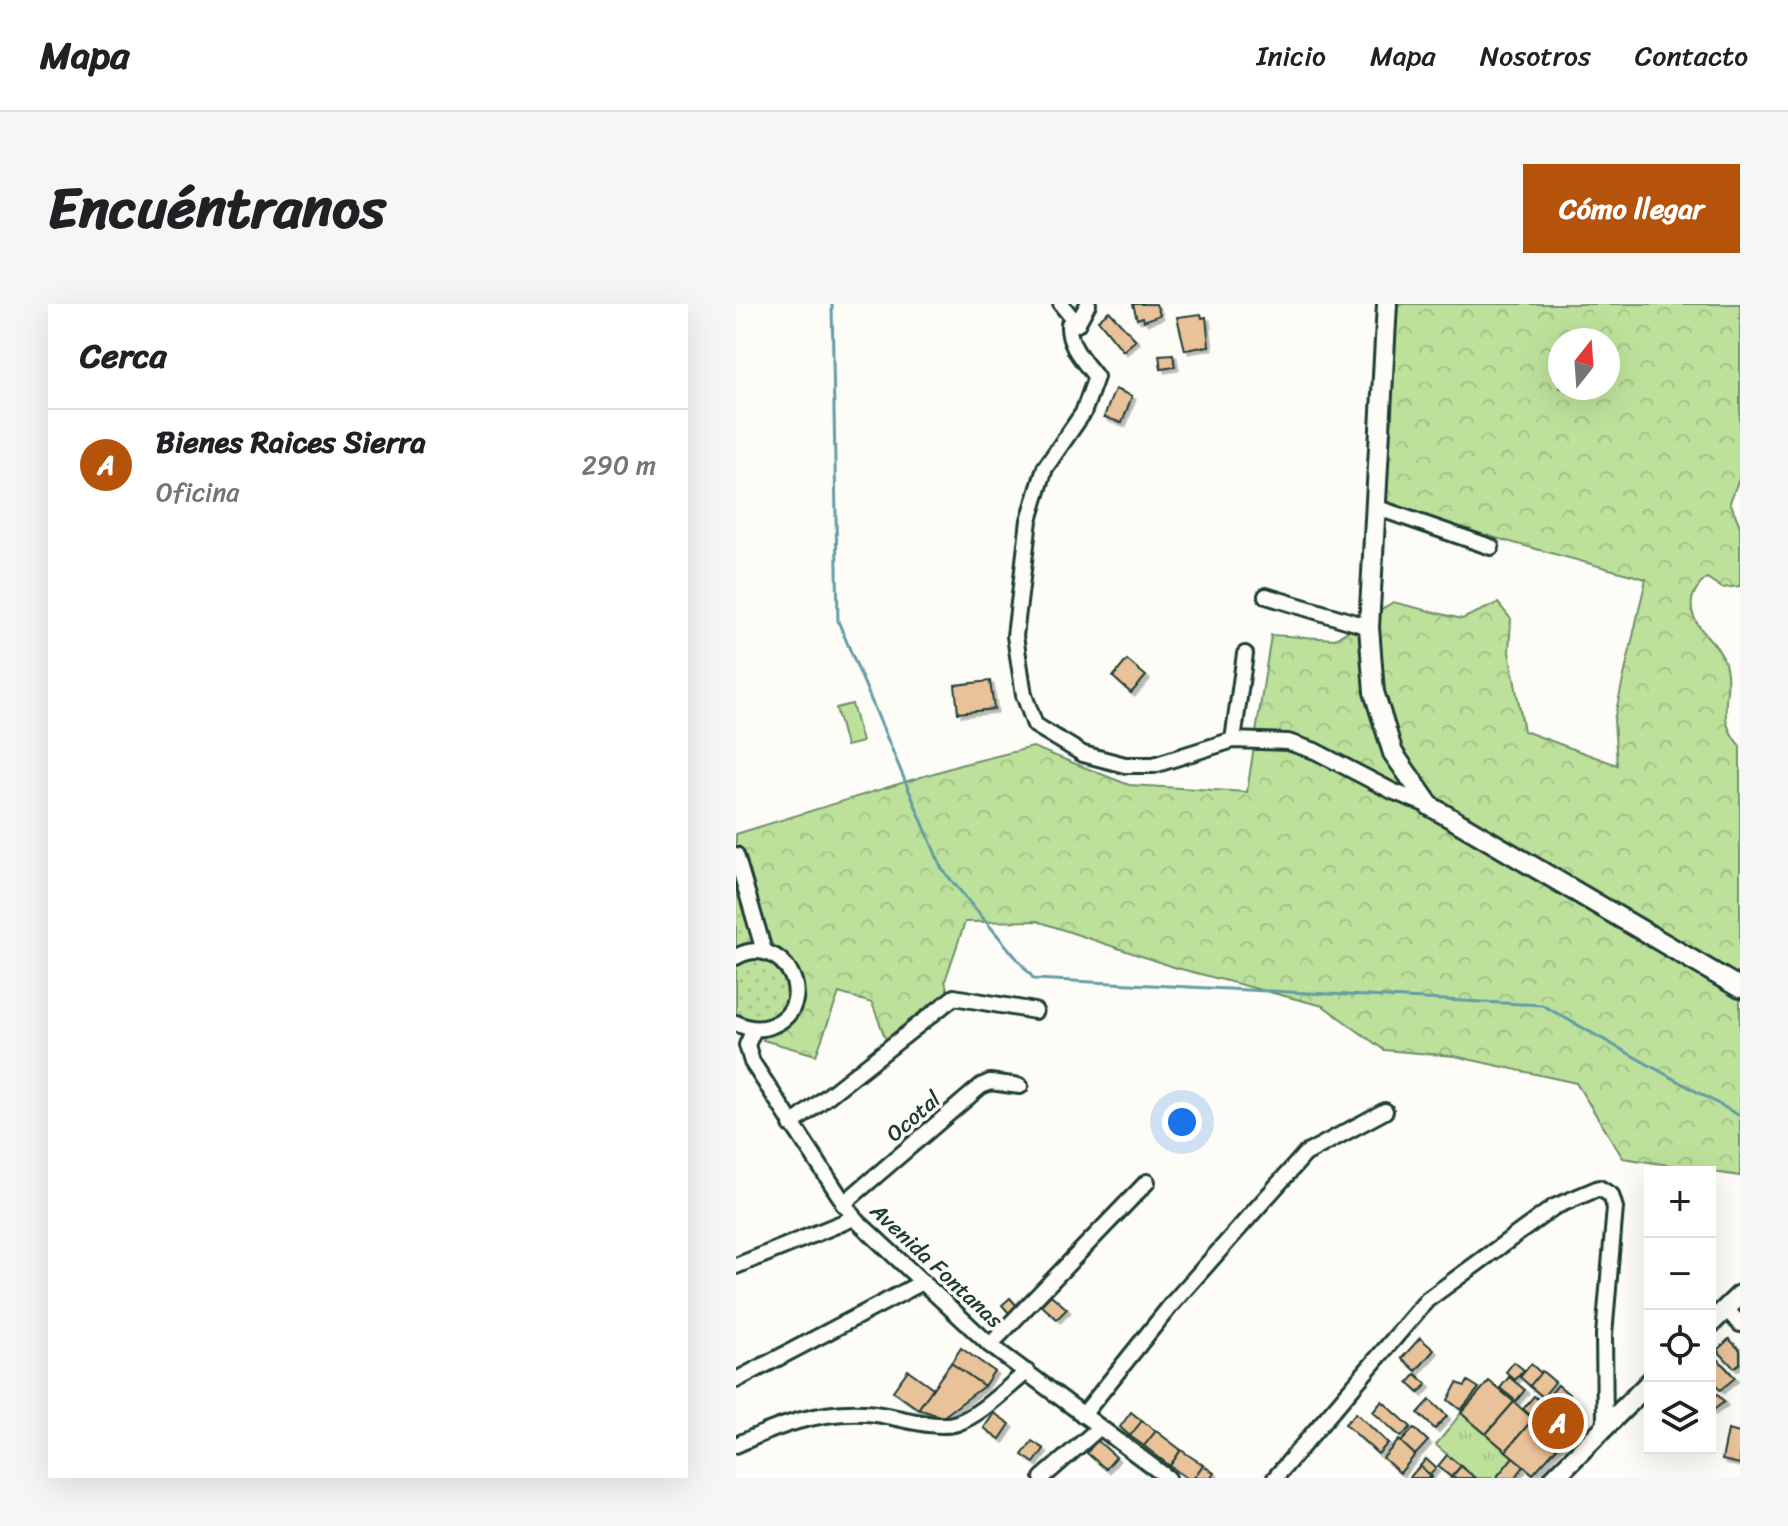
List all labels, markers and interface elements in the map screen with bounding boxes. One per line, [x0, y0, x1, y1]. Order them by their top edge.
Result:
text: Mapa [40, 22, 129, 89]
text: Inicio [1256, 31, 1326, 80]
text: Mapa [1370, 31, 1436, 80]
text: Nosotros [1480, 31, 1591, 80]
text: Contacto [1635, 31, 1748, 80]
text: Encuéntranos [48, 159, 386, 258]
button: Cómo llegar [1523, 164, 1740, 253]
text: Cerca [80, 326, 167, 386]
north arrow [1548, 328, 1620, 400]
text: Bienes Raices Sierra [156, 415, 426, 469]
text: A [97, 442, 115, 488]
text: 290 m [582, 442, 656, 488]
text: Oficina [156, 469, 239, 515]
street label: Ocotal [877, 1080, 951, 1152]
your location [1162, 1102, 1202, 1142]
map controls [1644, 1166, 1716, 1454]
button: + [1644, 1166, 1716, 1238]
street label: Avenida Fontanas [860, 1192, 1013, 1339]
button: − [1644, 1238, 1716, 1310]
button: locate [1644, 1310, 1716, 1382]
button: layers [1644, 1382, 1716, 1454]
pin: A [1532, 1393, 1584, 1453]

